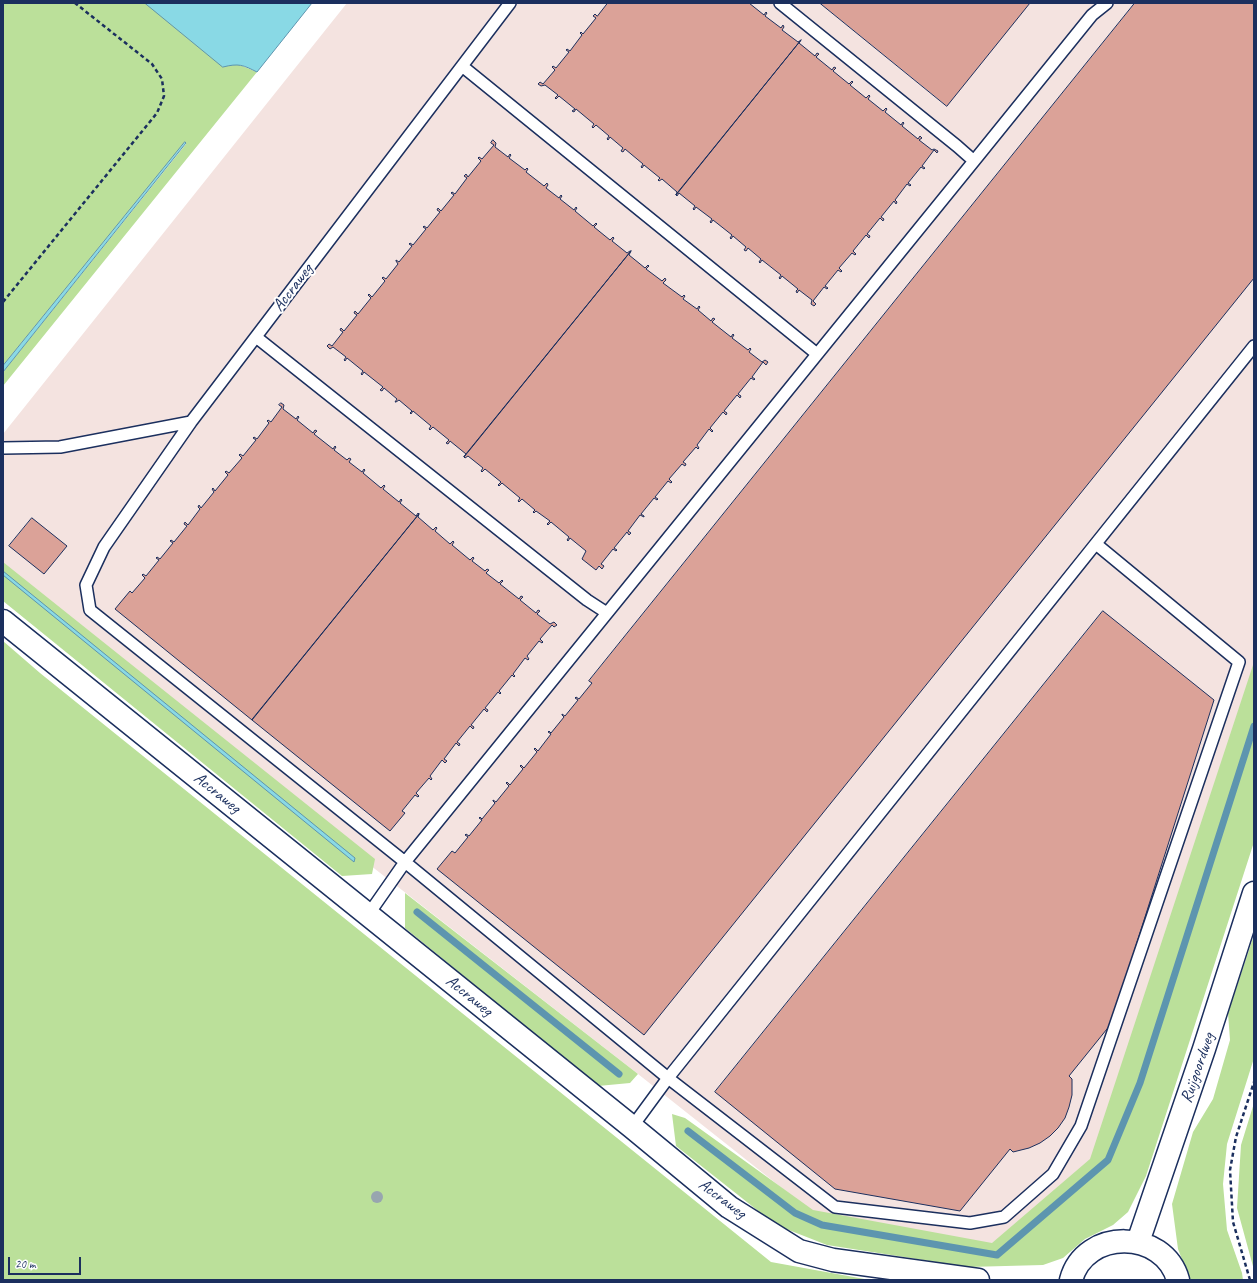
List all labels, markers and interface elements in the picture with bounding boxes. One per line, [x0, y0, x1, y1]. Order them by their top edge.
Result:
street label: Accraweg [269, 260, 317, 316]
street label: Accraweg [189, 768, 245, 818]
street label: Accraweg [441, 971, 497, 1021]
street label: Ruijgoordweg [1177, 1030, 1219, 1106]
street label: Accraweg [694, 1175, 750, 1223]
scale bar [10, 1249, 83, 1275]
text: 20 m [15, 1256, 35, 1272]

